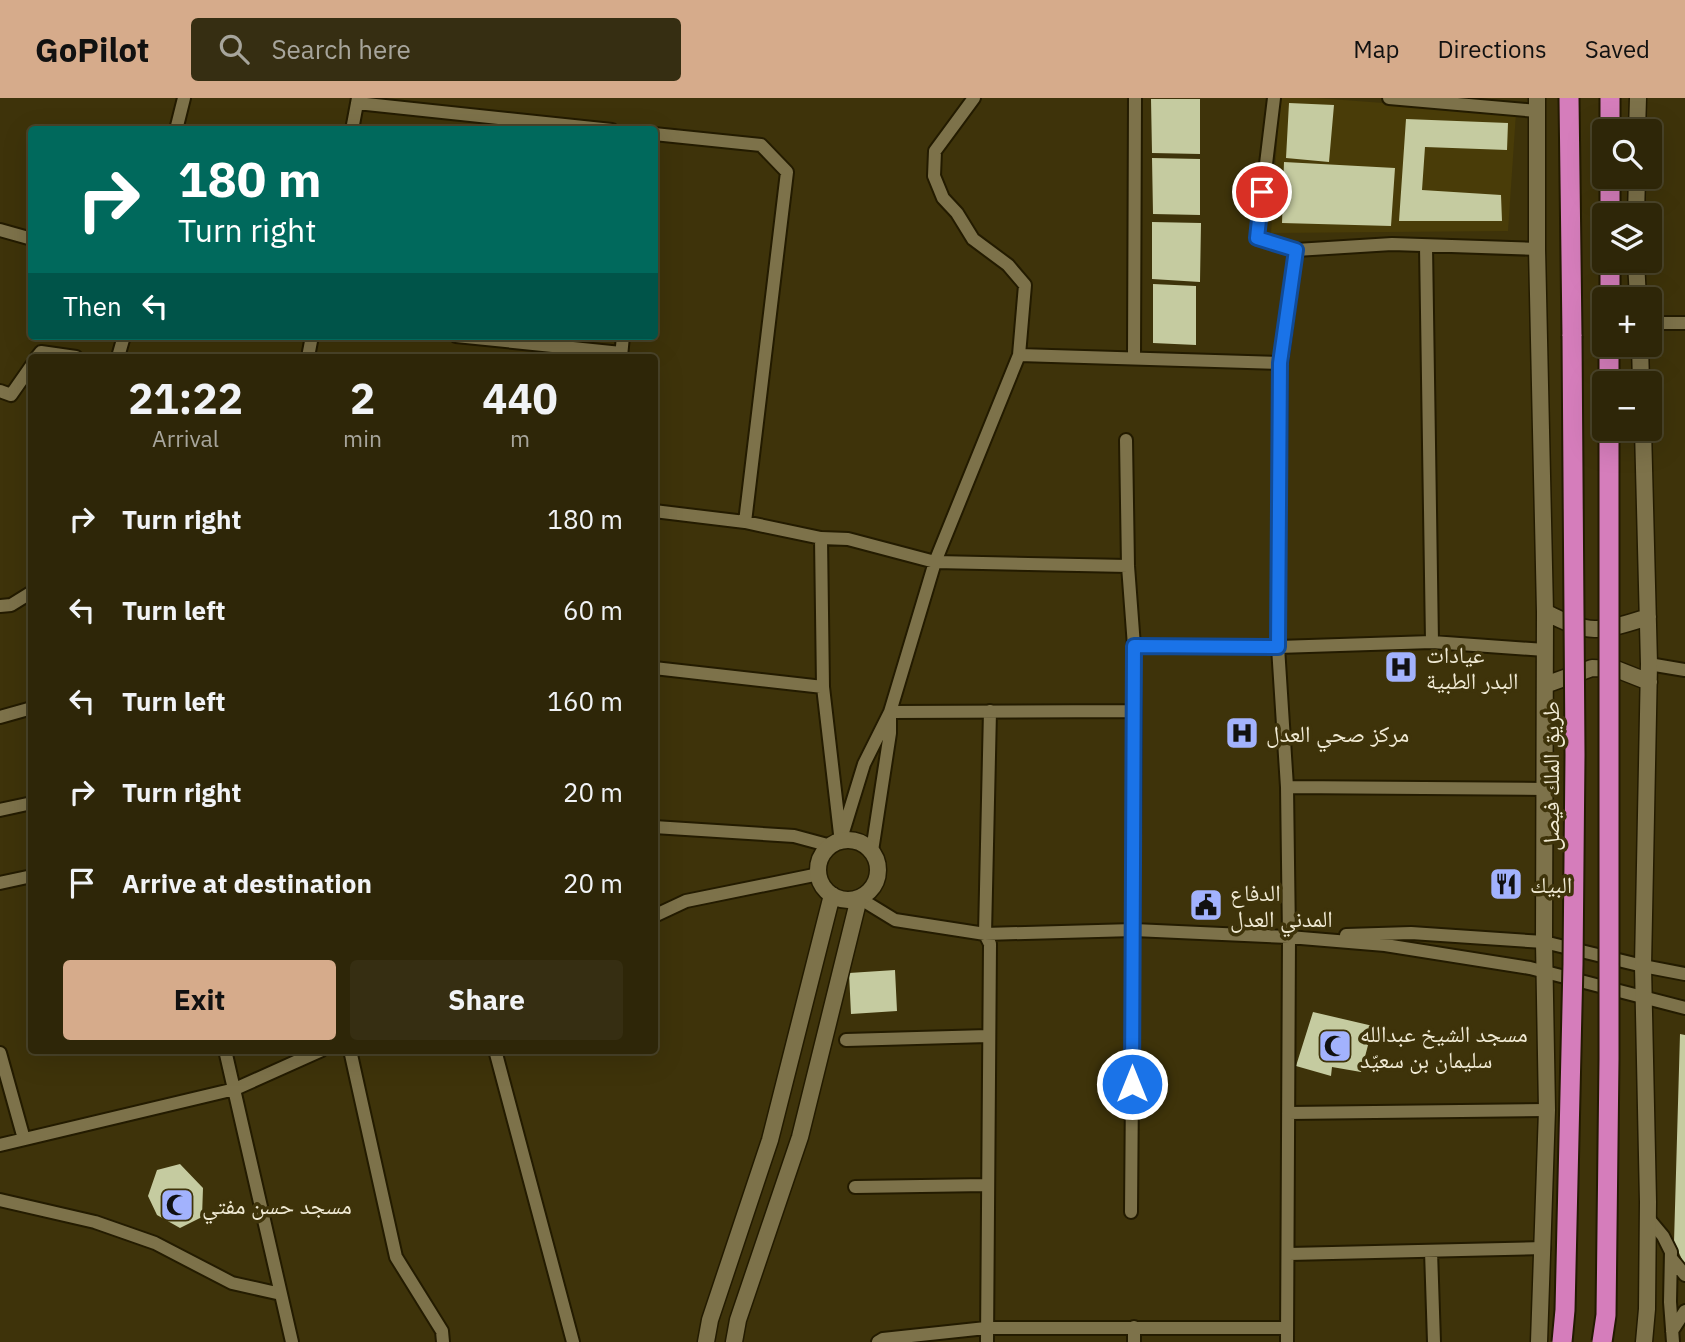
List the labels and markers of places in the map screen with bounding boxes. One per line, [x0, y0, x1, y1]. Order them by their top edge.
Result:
pin [1232, 162, 1292, 222]
place label: عيادات البدر الطبية [1426, 639, 1518, 695]
hospital icon: عيادات البدر الطبية [1382, 648, 1420, 686]
hospital icon: مركز صحي العدل [1223, 714, 1261, 752]
place label: مركز صحي العدل [1266, 718, 1409, 753]
restaurant icon: البيك [1487, 865, 1525, 903]
place label: البيك [1530, 869, 1572, 899]
place label: الدفاع المدني العدل [1230, 877, 1333, 938]
public building icon: الدفاع المدني العدل [1187, 886, 1225, 924]
place label: مسجد الشيخ عبدالله سليمان بن سعيّد [1360, 1018, 1528, 1074]
mosque icon: مسجد الشيخ عبدالله سليمان بن سعيّد [1316, 1027, 1354, 1065]
mosque icon: مسجد حسن مفتي [158, 1186, 196, 1224]
place label: مسجد حسن مفتي [202, 1190, 352, 1225]

